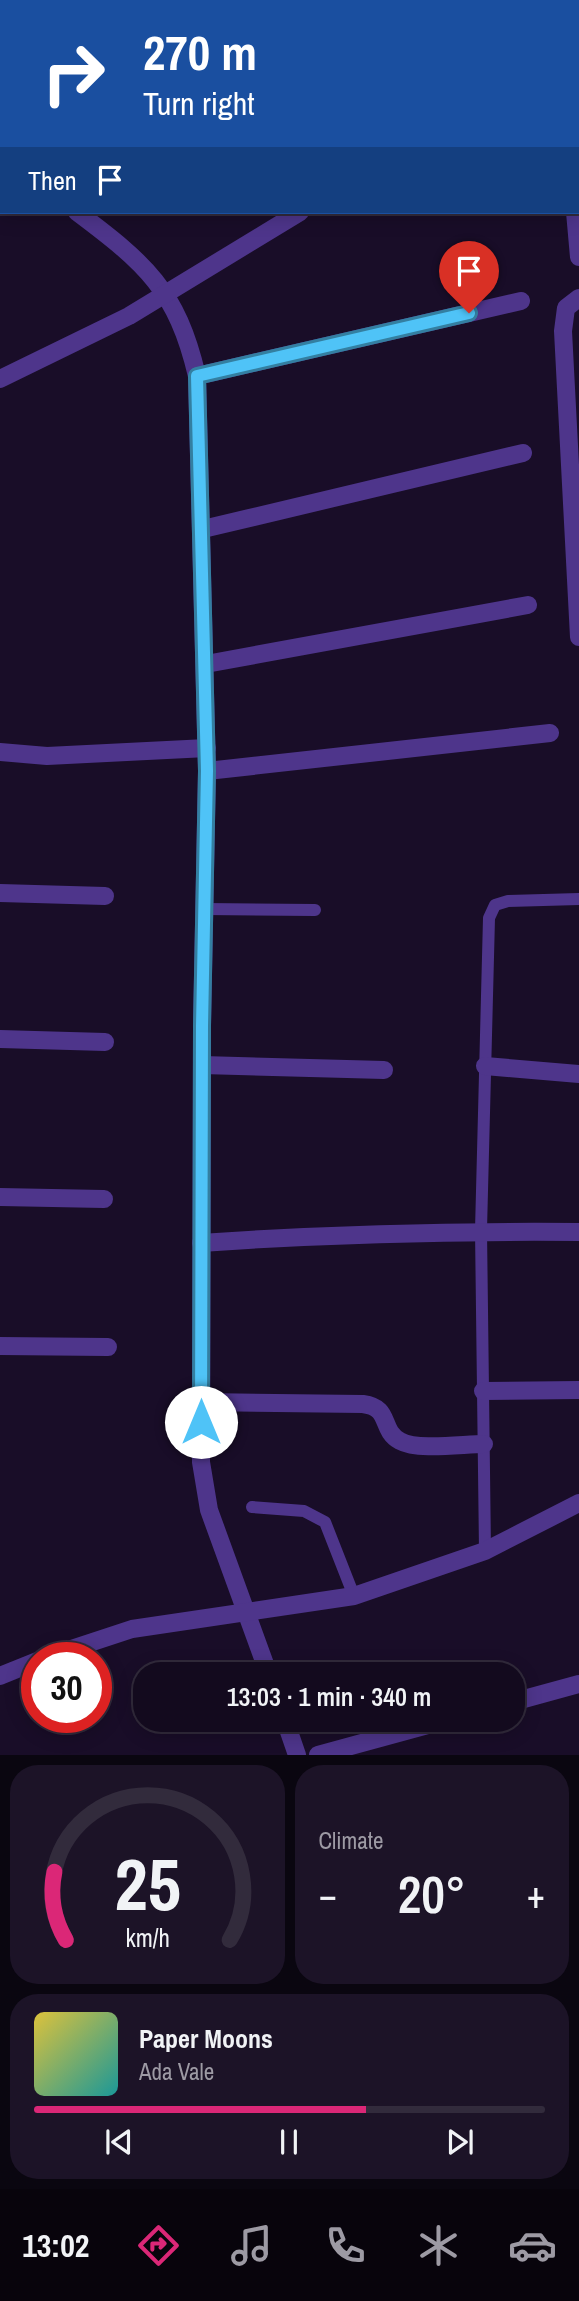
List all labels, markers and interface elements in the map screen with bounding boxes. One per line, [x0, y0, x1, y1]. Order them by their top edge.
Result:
text: 270 m [143, 19, 257, 85]
icon: right [28, 28, 119, 119]
text: Turn right [143, 82, 255, 125]
icon: arrive [91, 161, 129, 199]
text: Then [28, 163, 77, 198]
pin [439, 241, 499, 313]
icon: arrive [450, 252, 488, 290]
position arrow [164, 1385, 238, 1459]
speed limit sign: 30 [21, 1642, 112, 1733]
text: 13:03 · 1 min · 340 m [227, 1679, 431, 1714]
text: Climate [319, 1825, 383, 1856]
text: 25 [114, 1836, 180, 1934]
text: 20° [398, 1859, 466, 1929]
text: − [319, 1869, 337, 1920]
text: + [527, 1869, 545, 1920]
text: km/h [125, 1921, 169, 1955]
text: Paper Moons [139, 2021, 273, 2056]
text: Ada Vale [139, 2056, 214, 2087]
icon: previous [100, 2123, 138, 2161]
icon: pause [270, 2123, 308, 2161]
icon: next [441, 2123, 479, 2161]
icon: directions [134, 2221, 183, 2270]
icon: music [227, 2221, 276, 2270]
icon: phone [321, 2221, 370, 2270]
icon: climate [414, 2221, 463, 2270]
icon: car [508, 2221, 557, 2270]
text: 13:02 [22, 2224, 89, 2267]

